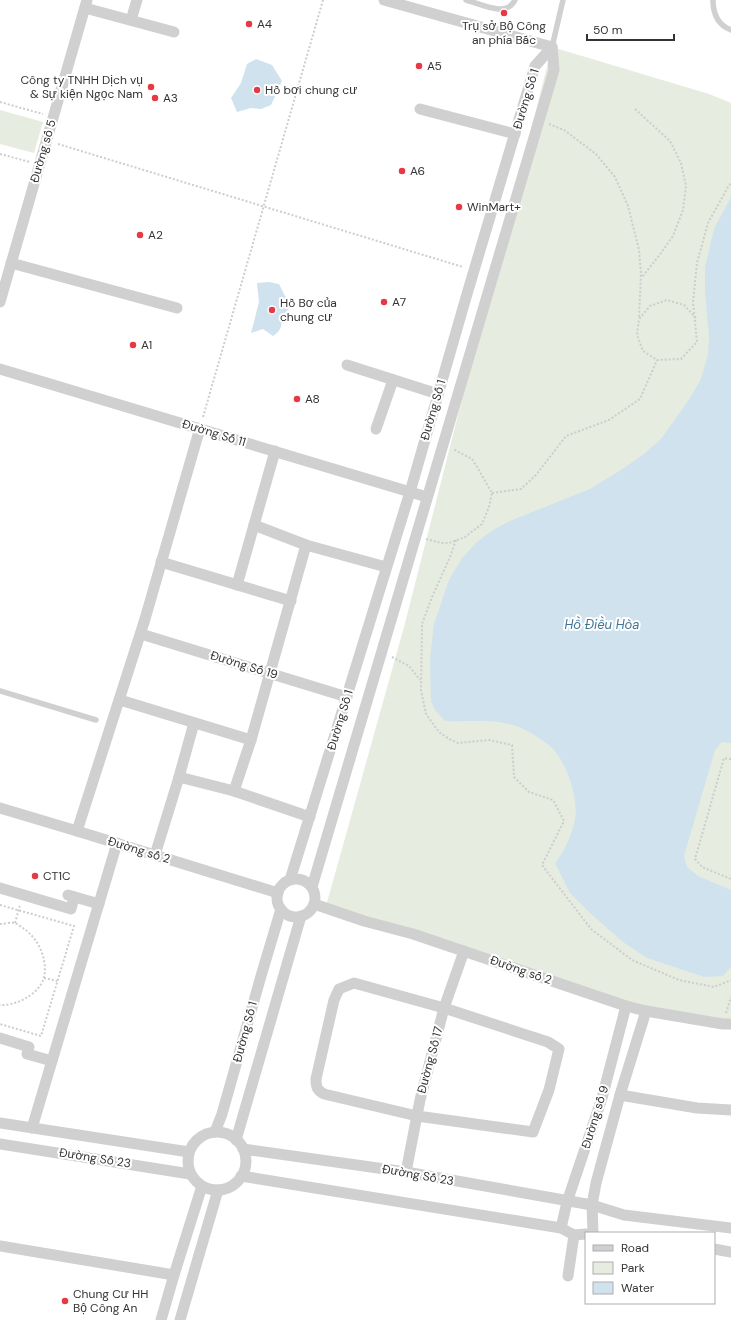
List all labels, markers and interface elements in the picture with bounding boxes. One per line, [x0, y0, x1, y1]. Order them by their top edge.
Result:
marker: Trụ sở Bộ Công an phía Bắc [499, 8, 509, 18]
place label: A4 [257, 16, 272, 32]
scale bar [587, 16, 674, 42]
place label: Trụ sở Bộ Công an phía Bắc [462, 18, 546, 48]
marker: A4 [244, 19, 254, 29]
text: 50 m [593, 22, 622, 38]
place label: A5 [427, 58, 442, 74]
marker: A5 [414, 61, 424, 71]
street label: Đường Số 1 [509, 67, 543, 131]
place label: Công ty TNHH Dịch vụ & Sự kiện Ngọc Nam [20, 72, 143, 102]
marker: Công ty TNHH Dịch vụ & Sự kiện Ngọc Nam [146, 82, 156, 92]
place label: Hồ bơi chung cư [265, 82, 357, 98]
marker: Hồ bơi chung cư [252, 85, 262, 95]
place label: A3 [163, 90, 178, 106]
marker: A3 [150, 93, 160, 103]
street label: Đường số 5 [26, 118, 60, 184]
place label: A6 [410, 163, 425, 179]
marker: A6 [397, 166, 407, 176]
place label: WinMart+ [467, 199, 521, 215]
marker: WinMart+ [454, 202, 464, 212]
place label: A2 [148, 227, 163, 243]
marker: A2 [135, 230, 145, 240]
place label: A7 [392, 294, 406, 310]
place label: Hồ Bơ của chung cư [280, 295, 337, 325]
marker: A7 [379, 297, 389, 307]
marker: Hồ Bơ của chung cư [267, 305, 277, 315]
place label: A1 [141, 337, 152, 353]
marker: A1 [128, 340, 138, 350]
street label: Đường Số 1 [417, 378, 449, 442]
place label: A8 [305, 391, 320, 407]
marker: A8 [292, 394, 302, 404]
street label: Đường Số 11 [180, 416, 248, 450]
water label: Hồ Điều Hòa [564, 616, 640, 633]
street label: Đường Số 19 [208, 647, 280, 683]
street label: Đường Số 1 [323, 688, 357, 752]
street label: Đường số 2 [106, 833, 172, 867]
place label: CT1C [43, 868, 71, 884]
marker: CT1C [30, 871, 40, 881]
street label: Đường số 2 [488, 952, 554, 988]
street label: Đường Số 1 [229, 1000, 261, 1064]
street label: Đường Số 17 [413, 1025, 447, 1095]
street label: Đường số 9 [578, 1084, 612, 1150]
street label: Đường Số 23 [58, 1144, 132, 1172]
street label: Đường Số 23 [381, 1161, 455, 1189]
legend [585, 1232, 715, 1304]
text: Road [621, 1240, 649, 1256]
text: Park [621, 1260, 645, 1276]
text: Water [621, 1280, 655, 1296]
place label: Chung Cư HH Bộ Công An [73, 1286, 148, 1316]
marker: Chung Cư HH Bộ Công An [60, 1296, 70, 1306]

